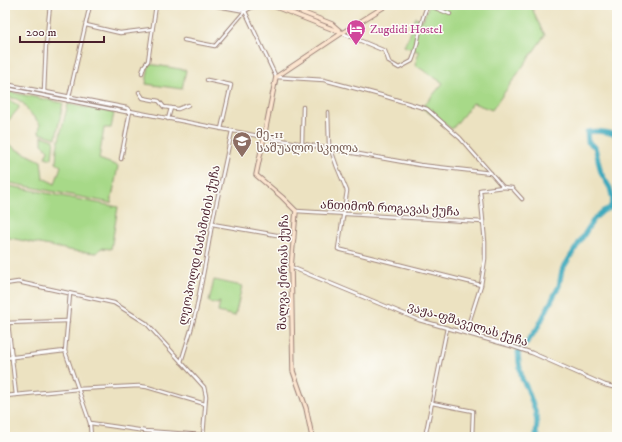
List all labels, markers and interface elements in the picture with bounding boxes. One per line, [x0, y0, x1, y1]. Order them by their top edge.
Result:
scale bar [20, 18, 104, 44]
hotel icon: Zugdidi Hostel [345, 18, 367, 46]
place label: Zugdidi Hostel [370, 22, 443, 37]
text: 200 m [26, 25, 56, 40]
place label: მე-11 საშუალო სკოლა [256, 127, 358, 156]
school or university icon: მე-11 საშუალო სკოლა [231, 130, 253, 158]
street label: ლეოპოლდ ძაძამიძის ქუჩა [175, 164, 224, 327]
street label: ანთიმოზ როგავას ქუჩა [320, 197, 460, 220]
street label: შალვა ქირიას ქუჩა [275, 214, 292, 330]
street label: ვაჟა-ფშაველას ქუჩა [406, 299, 530, 350]

